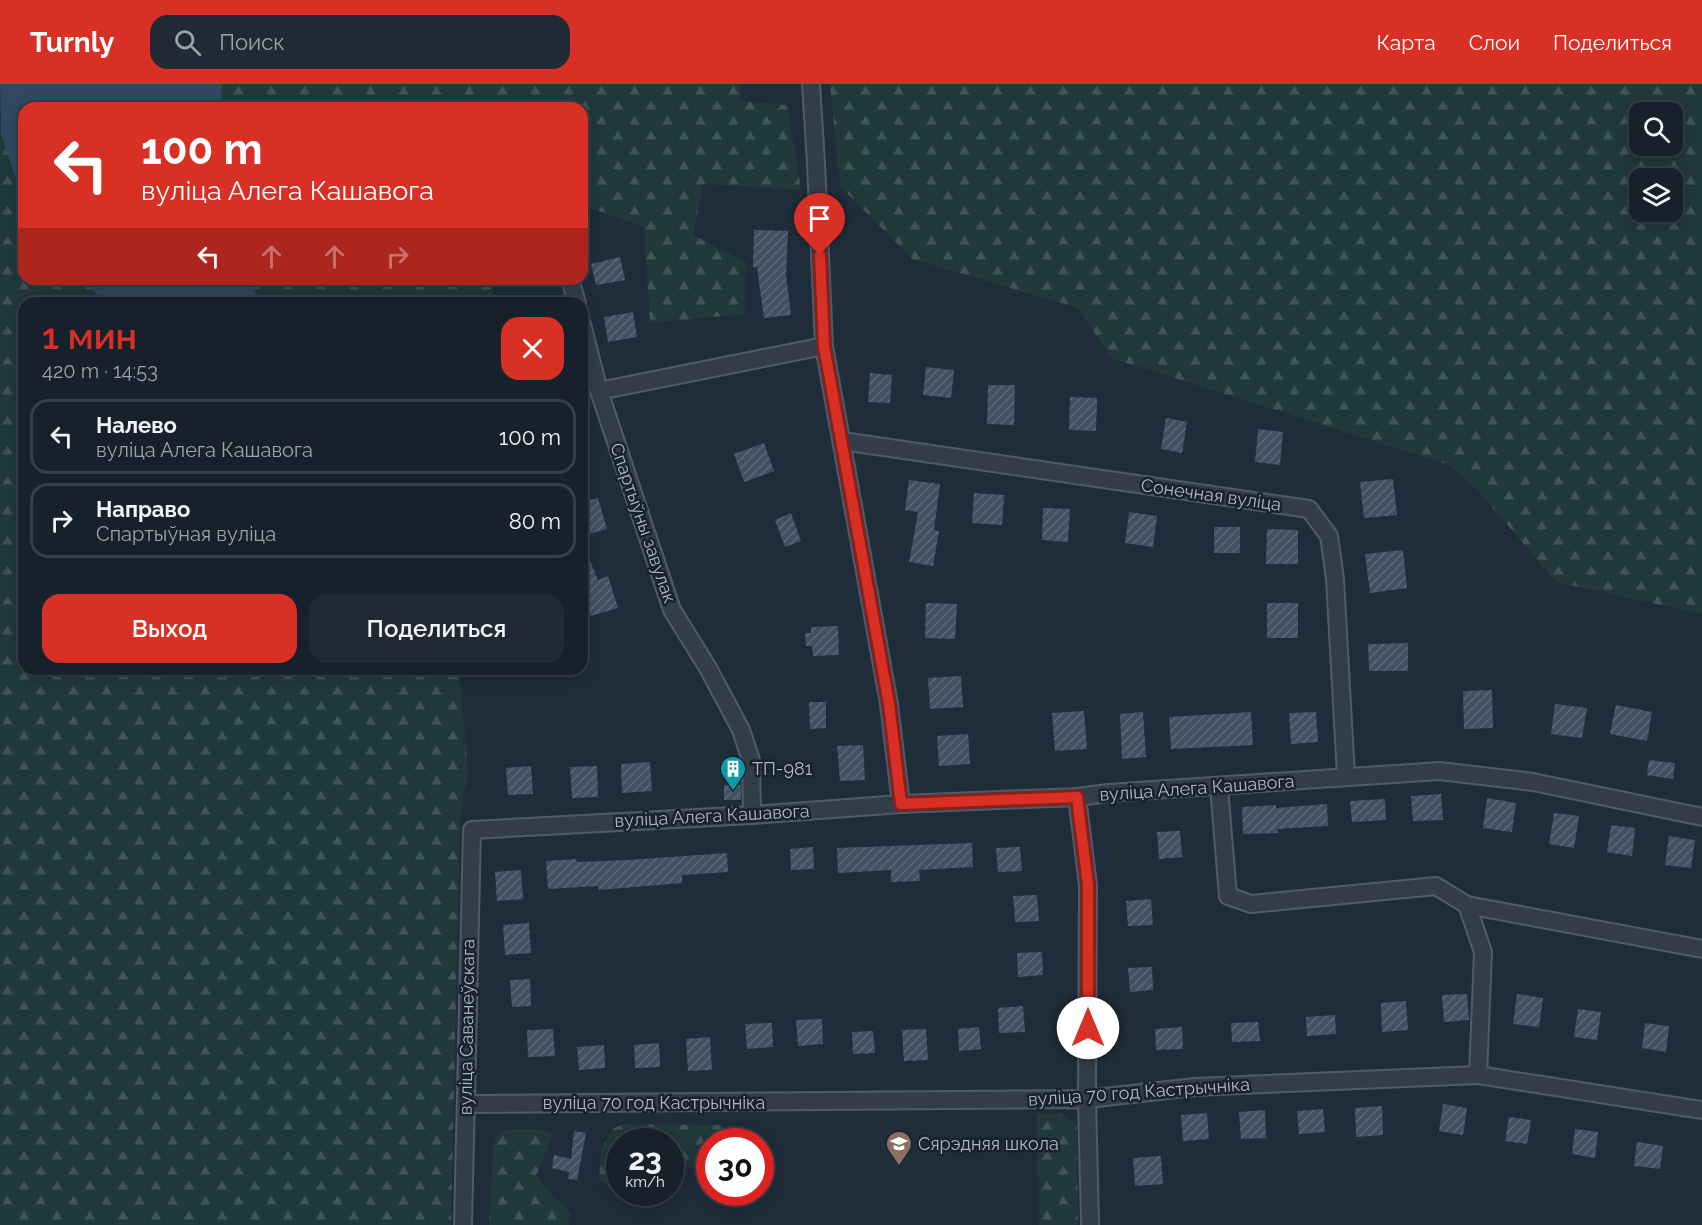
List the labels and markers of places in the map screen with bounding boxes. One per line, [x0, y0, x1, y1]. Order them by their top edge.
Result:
pin [794, 193, 845, 255]
building icon: ТП-981 [718, 754, 748, 792]
place label: ТП-981 [752, 758, 813, 779]
school or university icon: Сярэдняя школа [884, 1129, 914, 1167]
place label: Сярэдняя школа [918, 1133, 1059, 1154]

